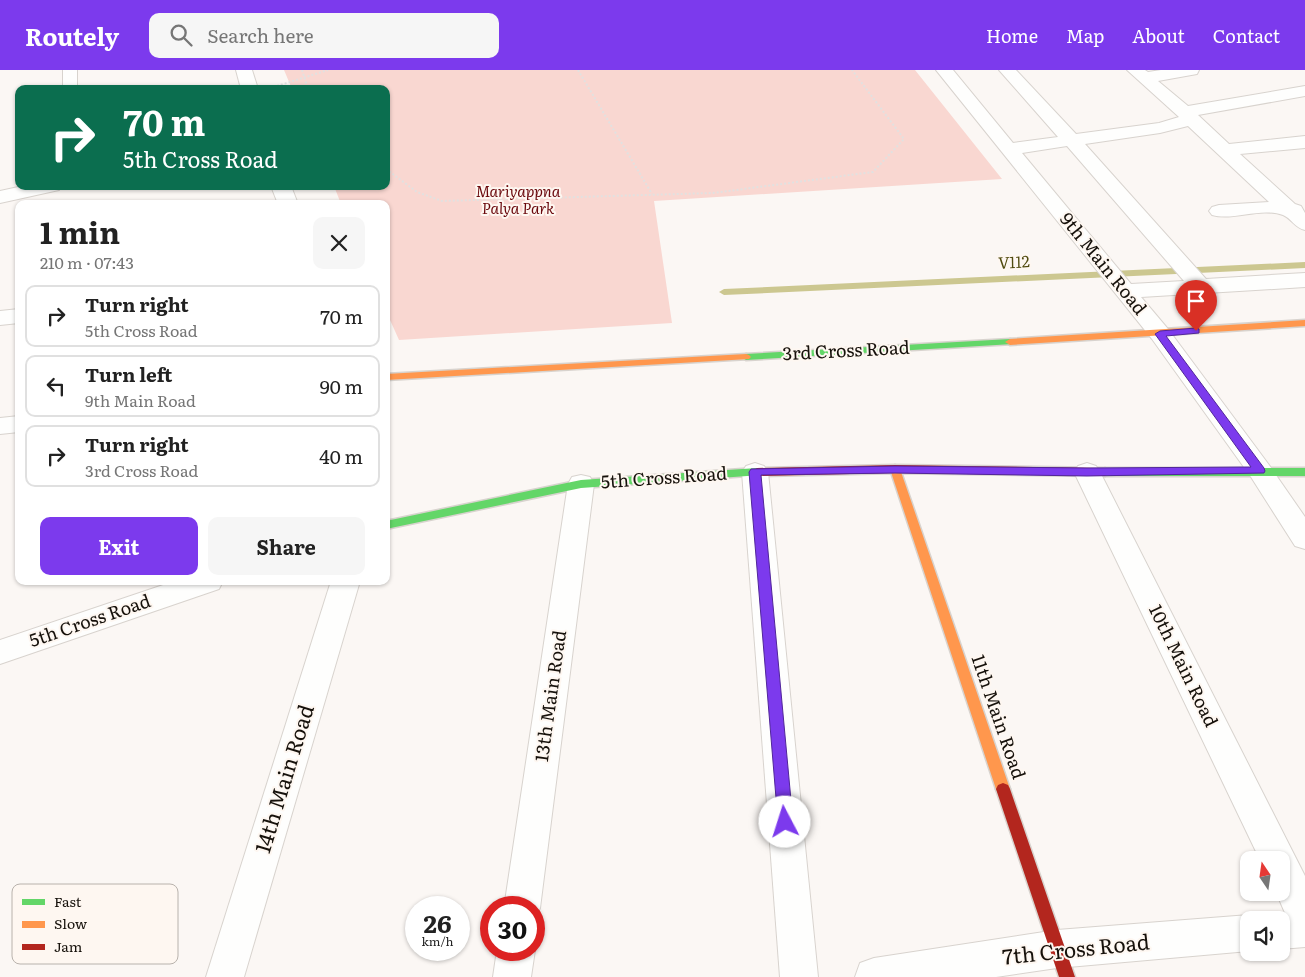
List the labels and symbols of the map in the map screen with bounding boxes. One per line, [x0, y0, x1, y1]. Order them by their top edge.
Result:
park label: Mariyappna Palya Park [476, 179, 561, 219]
street label: 9th Main Road [1054, 206, 1154, 320]
water label: V112 [998, 248, 1030, 274]
pin [1175, 280, 1217, 331]
street label: 3rd Cross Road [782, 333, 910, 366]
street label: 5th Cross Road [600, 459, 728, 494]
street label: 5th Cross Road [25, 586, 154, 653]
street label: 10th Main Road [1143, 600, 1226, 731]
street label: 13th Main Road [527, 628, 572, 763]
street label: 11th Main Road [965, 651, 1033, 782]
street label: 14th Main Road [245, 700, 320, 856]
position arrow [758, 795, 810, 847]
north arrow [1240, 851, 1290, 901]
legend [12, 884, 178, 964]
text: Fast [54, 891, 82, 911]
speed limit sign: 30 [480, 896, 545, 961]
text: Slow [54, 913, 87, 933]
street label: 7th Cross Road [1001, 924, 1151, 971]
text: Jam [54, 936, 83, 956]

